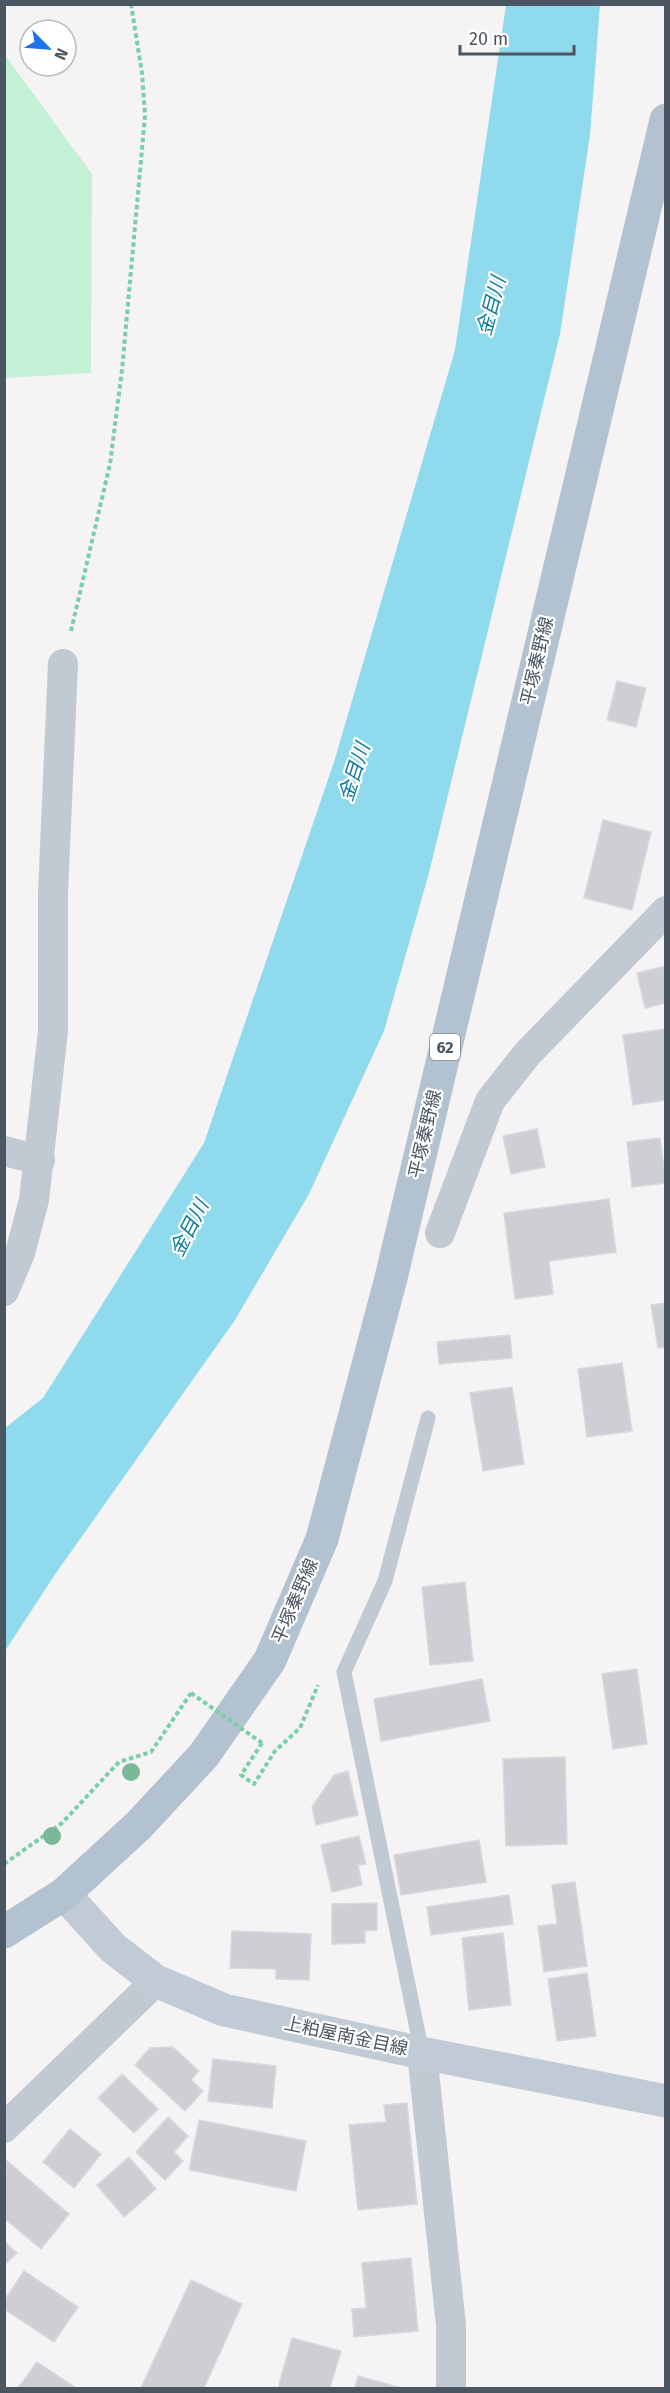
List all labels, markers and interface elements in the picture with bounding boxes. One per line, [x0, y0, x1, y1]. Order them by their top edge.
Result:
north arrow [18, 18, 78, 78]
scale bar [460, 18, 574, 56]
text: 20 m [469, 28, 508, 50]
text: N [50, 45, 72, 63]
water label: 金目川 [472, 272, 511, 338]
street label: 平塚秦野線 [516, 615, 558, 707]
water label: 金目川 [333, 738, 375, 804]
road number: 62 [430, 1034, 460, 1060]
street label: 平塚秦野線 [404, 1088, 446, 1180]
water label: 金目川 [165, 1194, 214, 1260]
street label: 平塚秦野線 [267, 1555, 323, 1647]
street label: 上粕屋南金目線 [282, 2012, 410, 2060]

